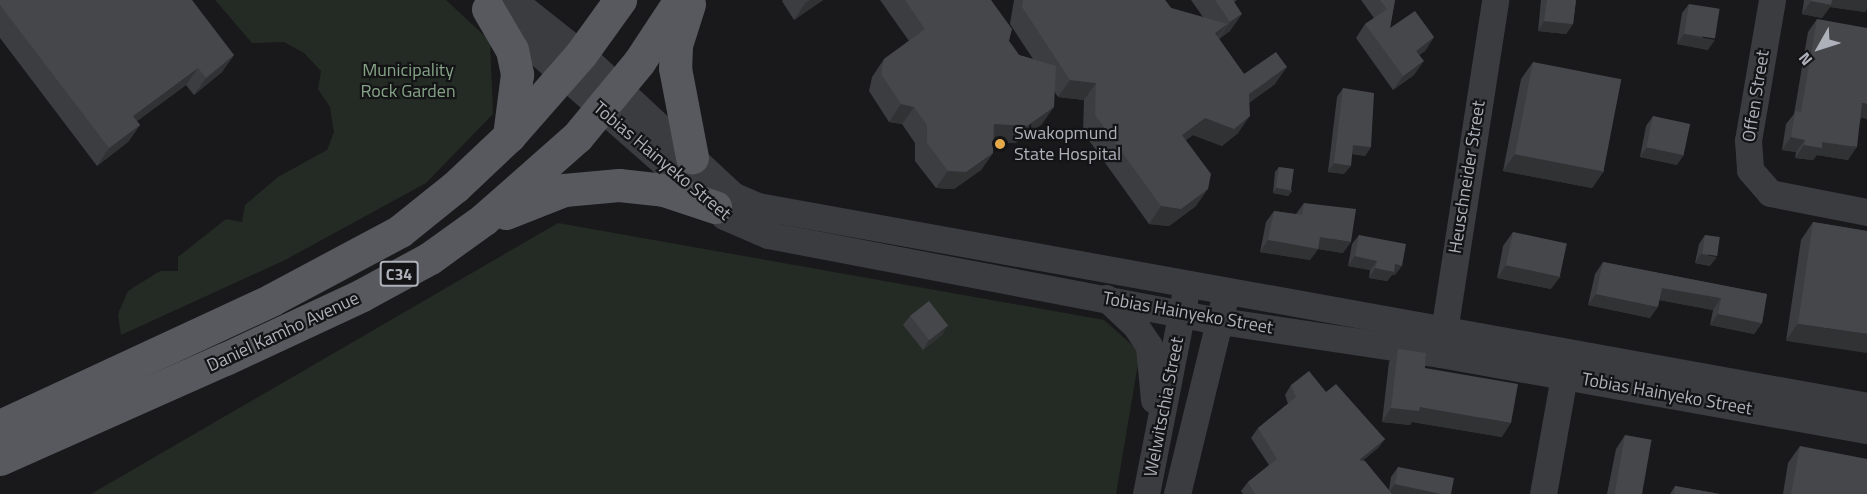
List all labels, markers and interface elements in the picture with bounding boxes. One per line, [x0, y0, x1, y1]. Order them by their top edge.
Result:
north arrow [1789, 18, 1849, 78]
text: N [1792, 47, 1818, 71]
street label: Offen Street [1738, 49, 1774, 143]
park label: Municipality Rock Garden [360, 60, 456, 103]
street label: Tobias Hainyeko Street [589, 97, 735, 225]
street label: Heuschneider Street [1444, 99, 1490, 255]
place label: Swakopmund State Hospital [1014, 123, 1121, 166]
marker: Swakopmund State Hospital [991, 135, 1009, 153]
road number: C34 [380, 261, 418, 287]
street label: Daniel Kamho Avenue [204, 287, 362, 377]
street label: Tobias Hainyeko Street [1101, 287, 1275, 339]
street label: Welwitschia Street [1140, 335, 1188, 479]
street label: Tobias Hainyeko Street [1580, 368, 1754, 420]

